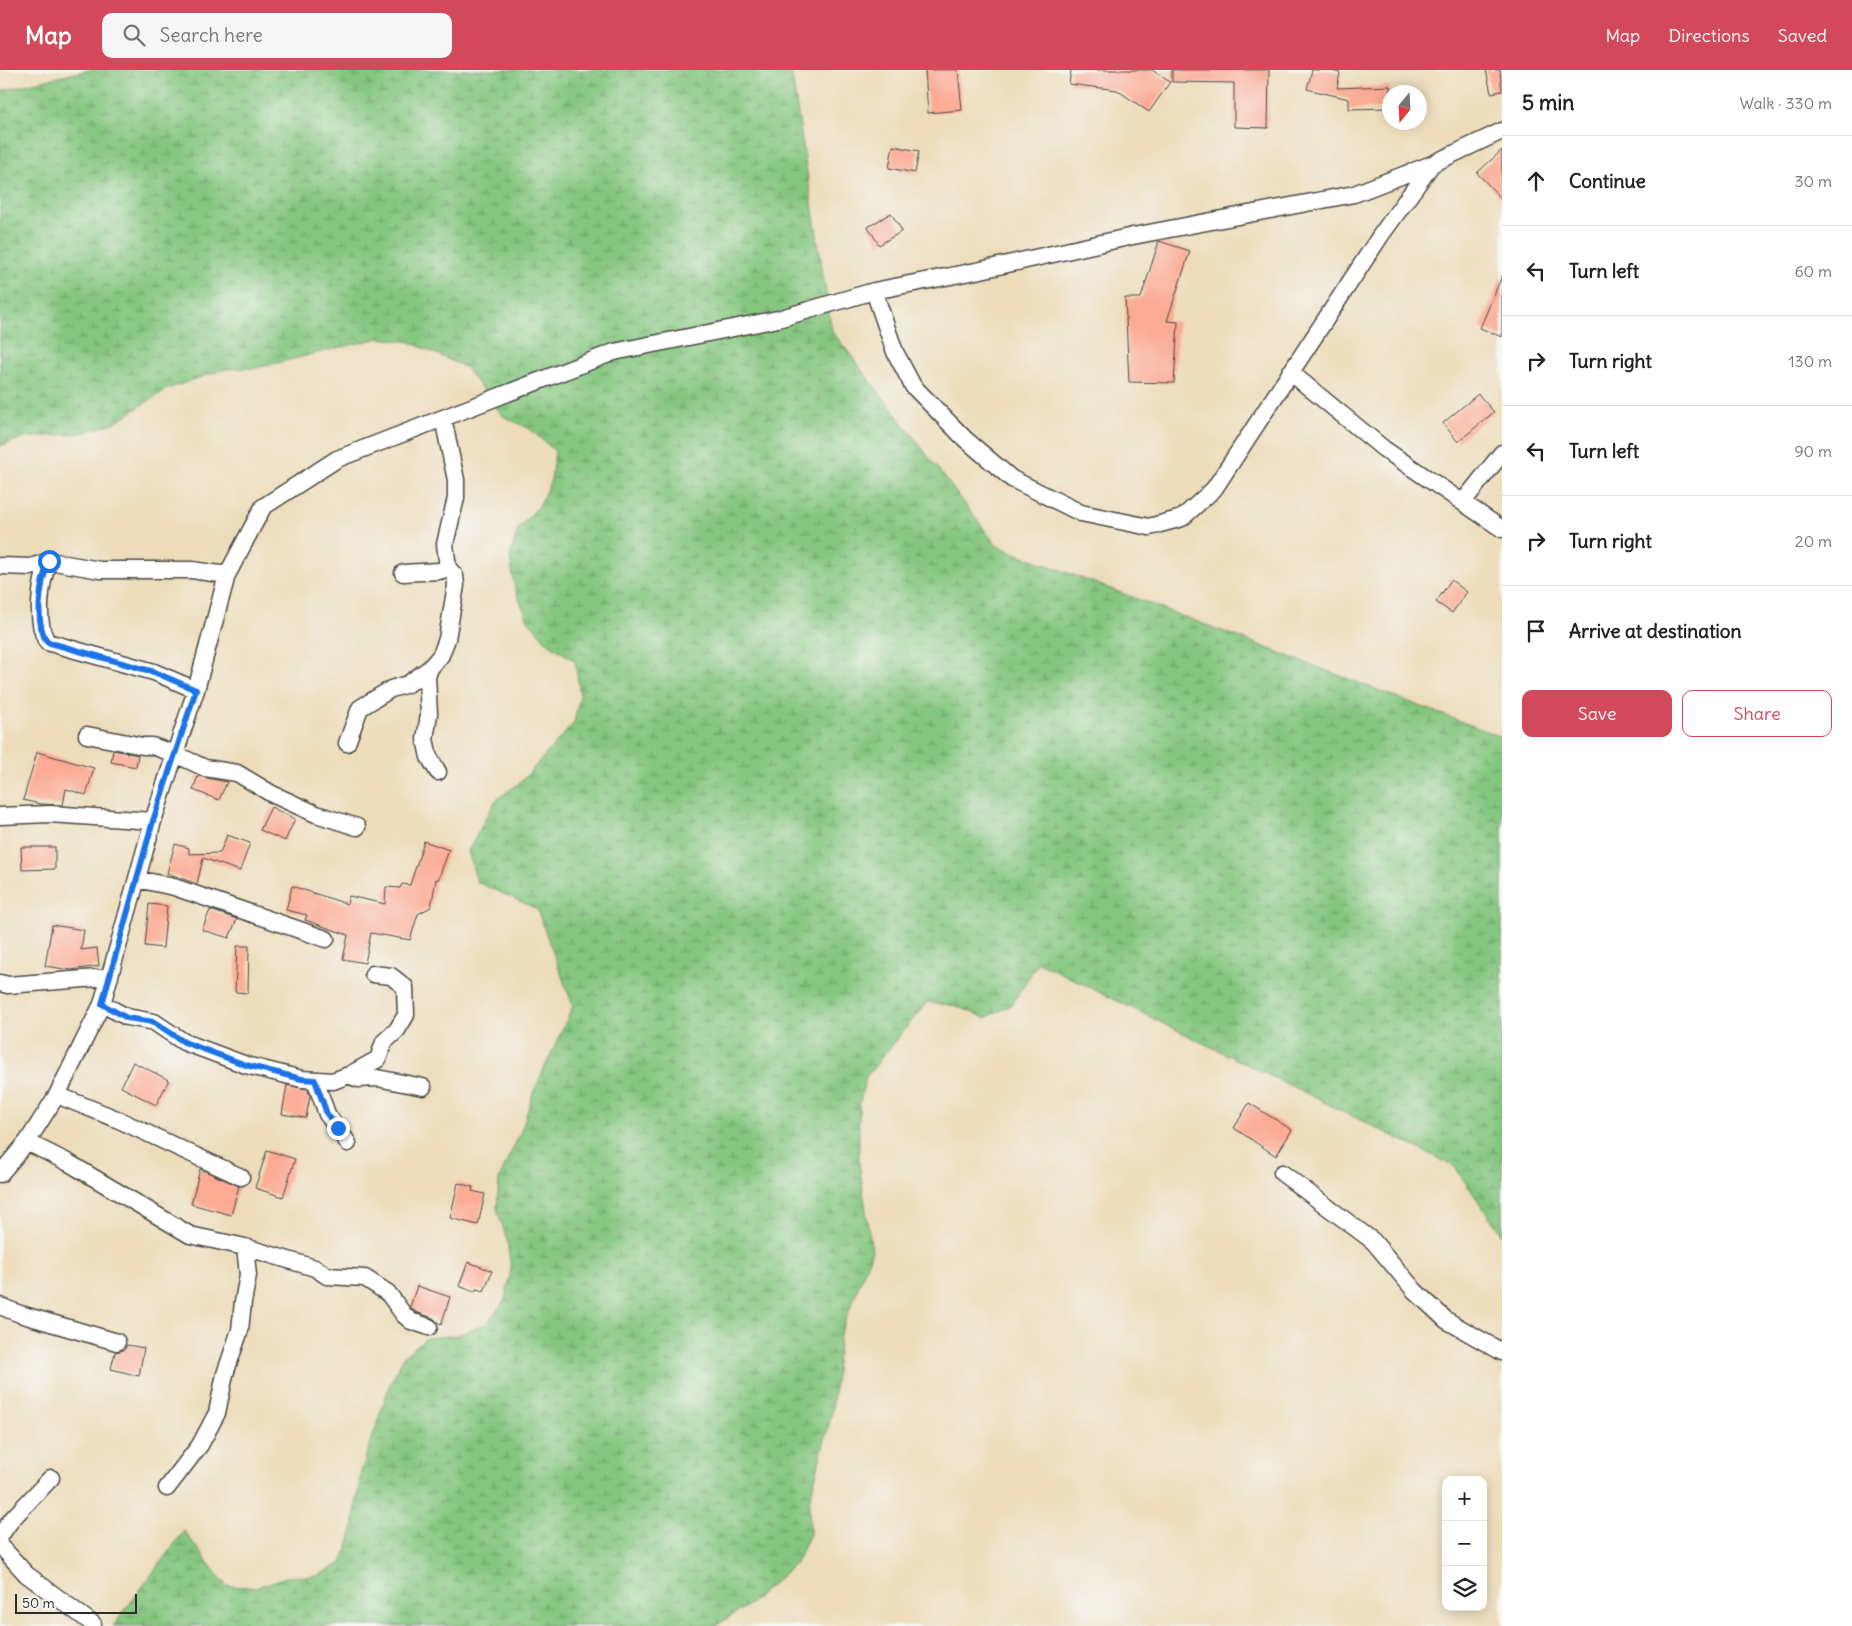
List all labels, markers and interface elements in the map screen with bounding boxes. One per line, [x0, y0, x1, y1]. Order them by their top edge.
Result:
search box [102, 13, 452, 58]
text: Map [25, 20, 72, 50]
icon: search [120, 21, 148, 49]
text: Search here [160, 23, 263, 47]
text: Map [1605, 24, 1640, 47]
text: Directions [1668, 24, 1750, 47]
text: Saved [1778, 24, 1827, 47]
north arrow [1382, 85, 1427, 130]
text: 5 min [1522, 89, 1574, 116]
text: Walk · 330 m [1739, 93, 1832, 113]
icon: ahead [1522, 167, 1550, 195]
text: Continue [1569, 169, 1646, 193]
text: 30 m [1795, 171, 1832, 191]
icon: left [1522, 257, 1550, 285]
text: Turn left [1569, 259, 1639, 283]
text: 60 m [1794, 261, 1832, 281]
icon: right [1522, 347, 1550, 375]
text: Turn right [1569, 349, 1652, 373]
text: 130 m [1788, 351, 1832, 371]
icon: left [1522, 437, 1550, 465]
text: Turn left [1569, 439, 1639, 463]
text: 90 m [1794, 441, 1832, 461]
icon: right [1522, 527, 1550, 555]
text: Turn right [1569, 529, 1652, 553]
text: 20 m [1795, 531, 1832, 551]
route start [38, 550, 61, 573]
icon: arrive [1522, 617, 1550, 645]
text: Arrive at destination [1569, 619, 1742, 643]
button: Save [1522, 690, 1672, 737]
button: Share [1682, 690, 1832, 737]
route end [327, 1117, 350, 1140]
map controls [1442, 1476, 1487, 1611]
button: + [1442, 1476, 1487, 1521]
button: − [1442, 1521, 1487, 1566]
button: layers [1442, 1566, 1487, 1611]
scale bar [15, 1591, 138, 1614]
text: 50 m [22, 1594, 55, 1612]

